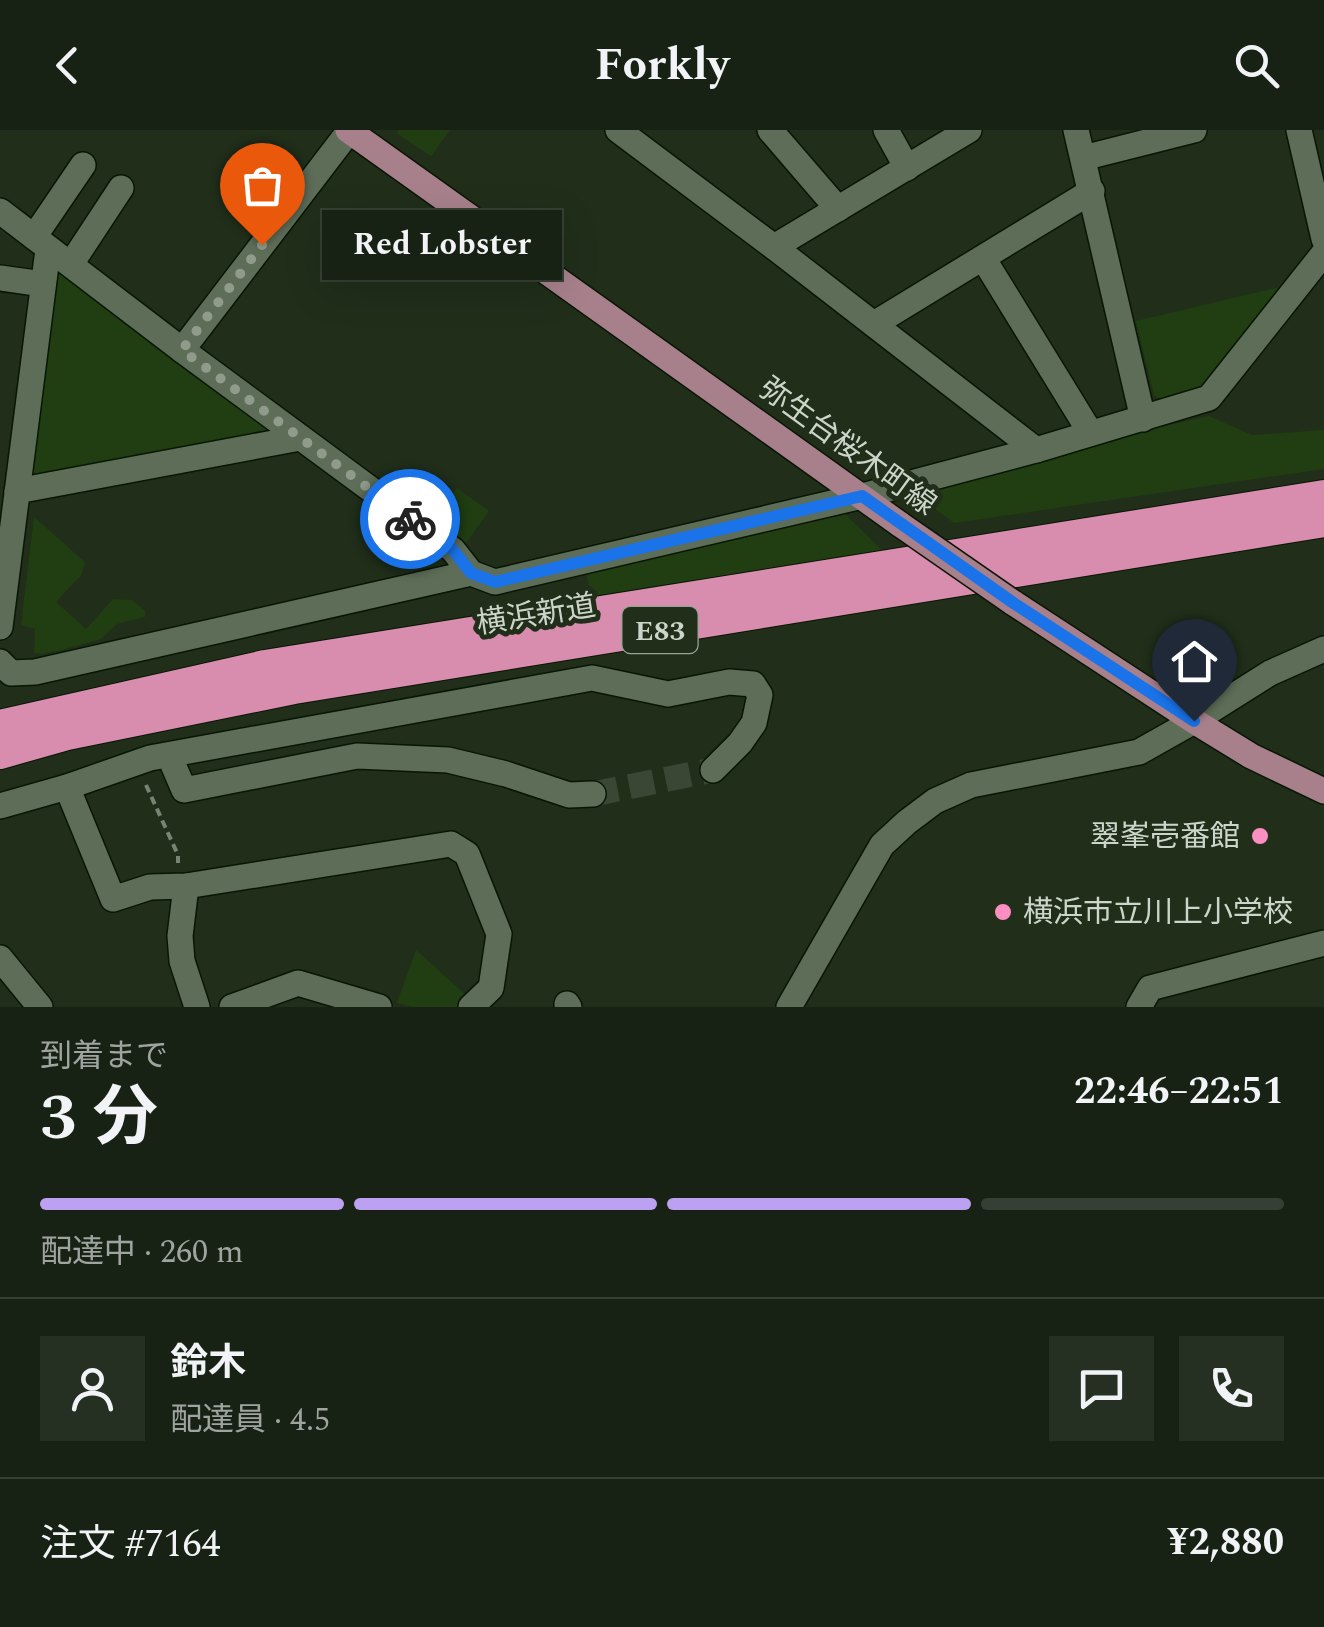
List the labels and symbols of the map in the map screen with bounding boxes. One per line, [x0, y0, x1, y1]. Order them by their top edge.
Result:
pin [220, 143, 305, 246]
callout: Red Lobster [322, 210, 562, 280]
street label: 弥生台桜木町線 [749, 366, 946, 527]
courier [360, 469, 460, 569]
street label: 横浜新道 [473, 583, 599, 647]
road number: E83 [622, 607, 698, 653]
pin [1152, 619, 1237, 722]
place label: 翠峯壱番館 [1090, 814, 1240, 860]
marker: 翠峯壱番館 [1249, 825, 1271, 847]
place label: 横浜市立川上小学校 [1023, 890, 1293, 936]
marker: 横浜市立川上小学校 [992, 901, 1014, 923]

